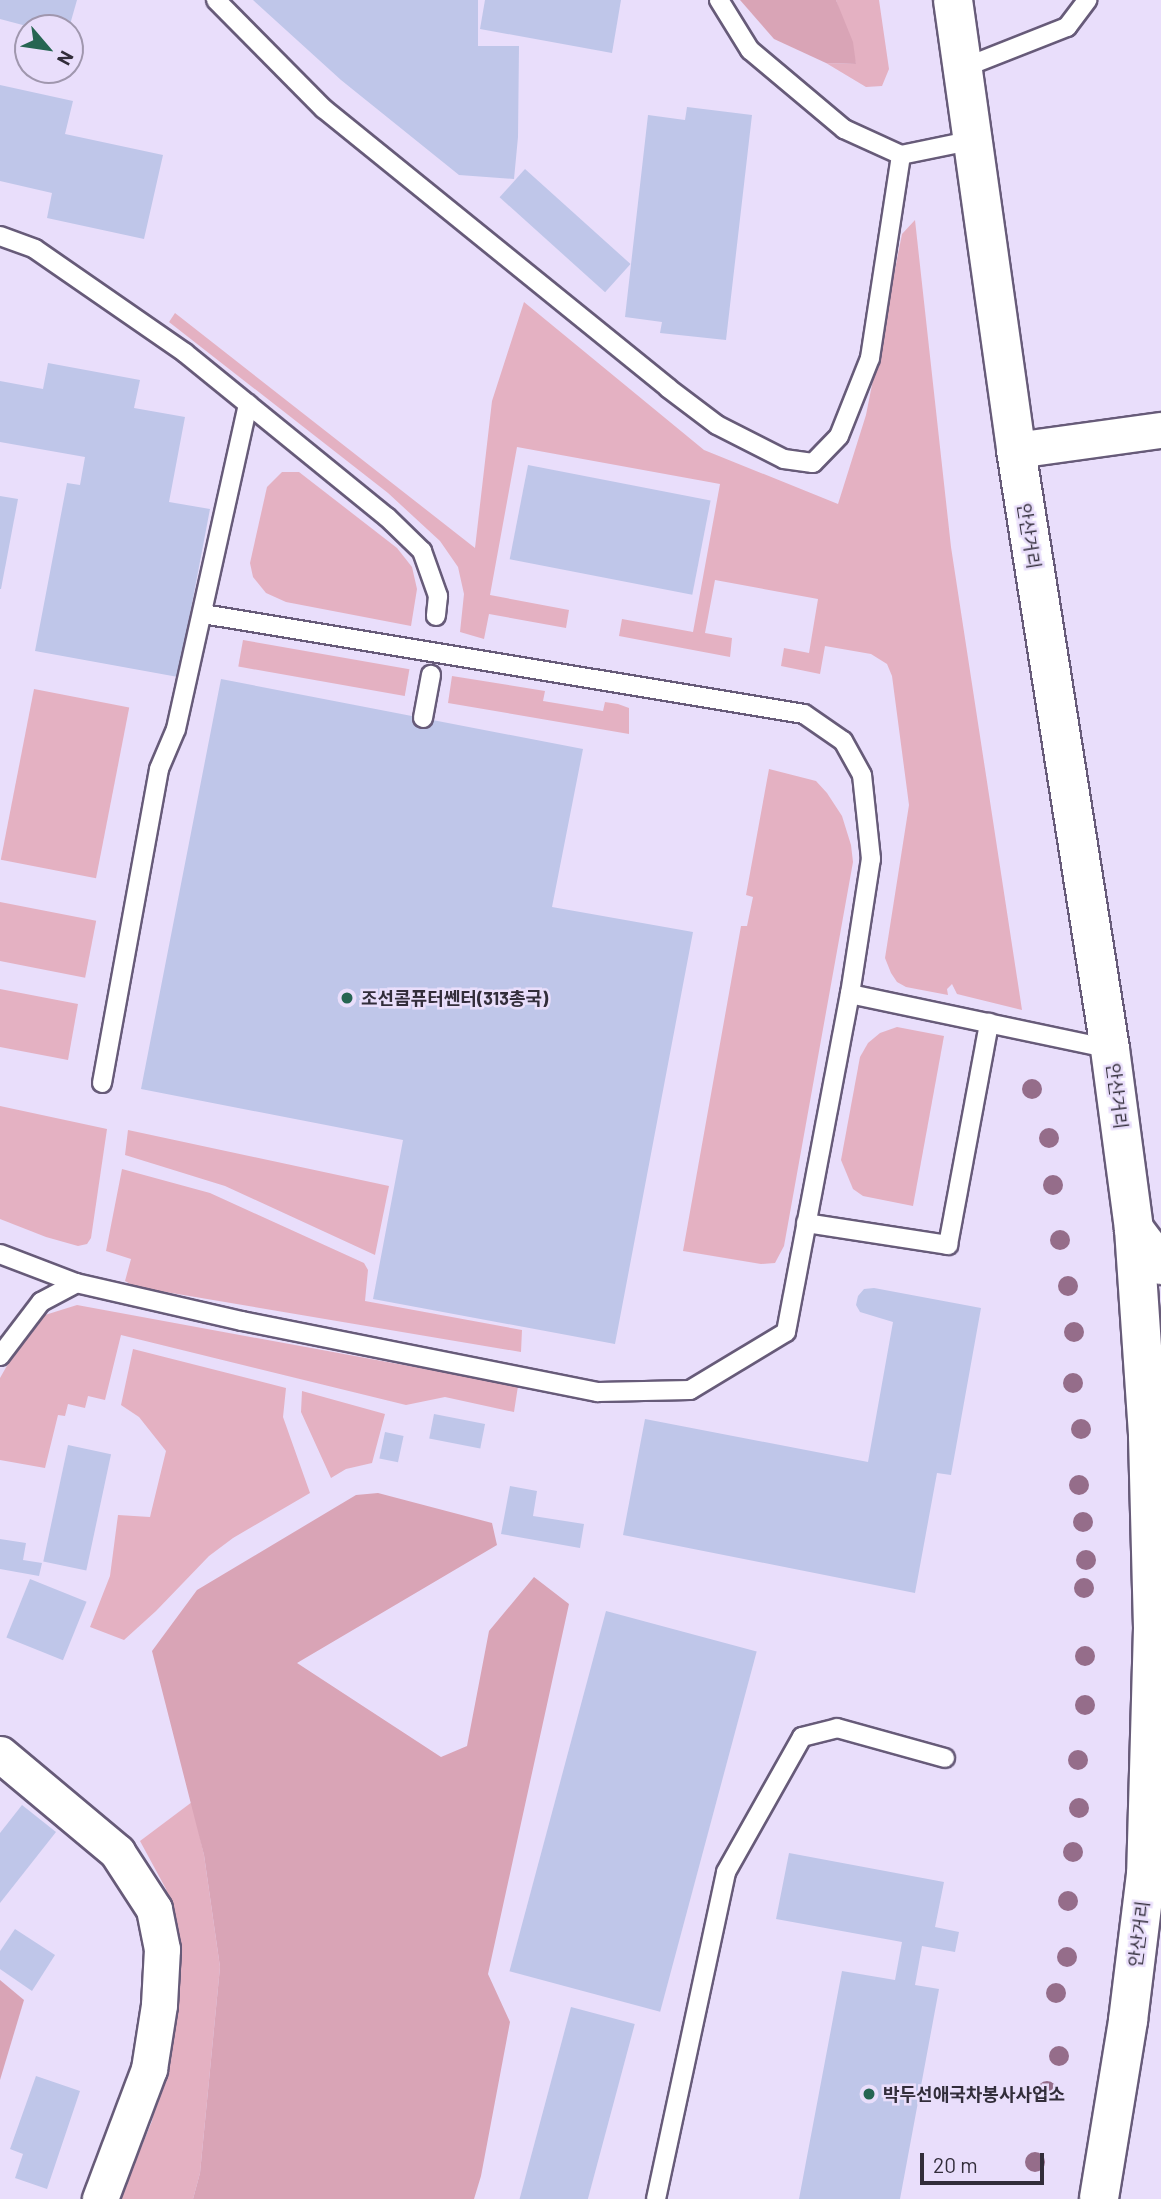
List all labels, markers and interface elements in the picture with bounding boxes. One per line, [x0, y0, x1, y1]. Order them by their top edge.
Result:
north arrow [14, 14, 84, 84]
text: N [53, 47, 79, 70]
street label: 안산거리 [1013, 502, 1045, 570]
place label: 조선콤퓨터쎈터(313총국) [361, 987, 548, 1009]
marker: 조선콤퓨터쎈터(313총국) [339, 990, 355, 1006]
street label: 안산거리 [1102, 1062, 1132, 1130]
street label: 안산거리 [1124, 1900, 1154, 1968]
place label: 박두선애국차봉사사업소 [883, 2083, 1065, 2105]
marker: 박두선애국차봉사사업소 [861, 2086, 877, 2102]
scale bar [923, 2140, 1047, 2184]
text: 20 m [933, 2152, 978, 2177]

